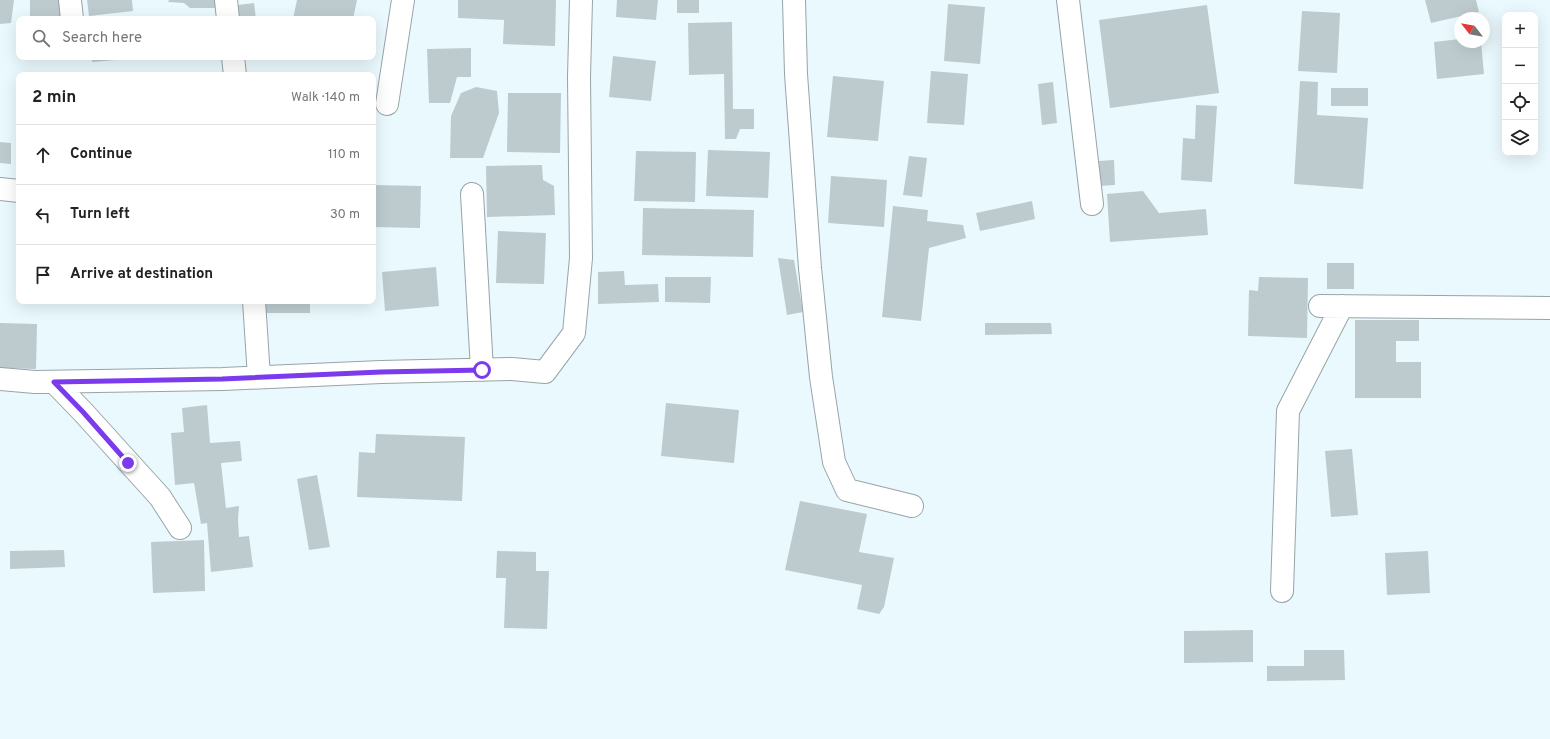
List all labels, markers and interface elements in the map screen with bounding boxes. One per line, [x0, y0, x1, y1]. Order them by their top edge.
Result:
north arrow [1454, 12, 1490, 48]
map controls [1502, 12, 1538, 156]
button: + [1502, 12, 1538, 48]
search box [16, 16, 376, 60]
icon: search [30, 27, 52, 49]
text: Search here [62, 29, 142, 48]
button: − [1502, 48, 1538, 84]
button: locate [1502, 84, 1538, 120]
text: 2 min [32, 87, 76, 109]
text: Walk · 140 m [291, 90, 360, 106]
button: layers [1502, 120, 1538, 156]
icon: ahead [32, 144, 54, 166]
text: Continue [70, 145, 132, 164]
text: 110 m [328, 147, 360, 163]
icon: left [32, 204, 54, 226]
text: Turn left [70, 205, 130, 224]
text: 30 m [330, 207, 360, 223]
icon: arrive [32, 264, 54, 286]
text: Arrive at destination [70, 265, 213, 284]
route start [473, 361, 491, 379]
route end [119, 454, 137, 472]

